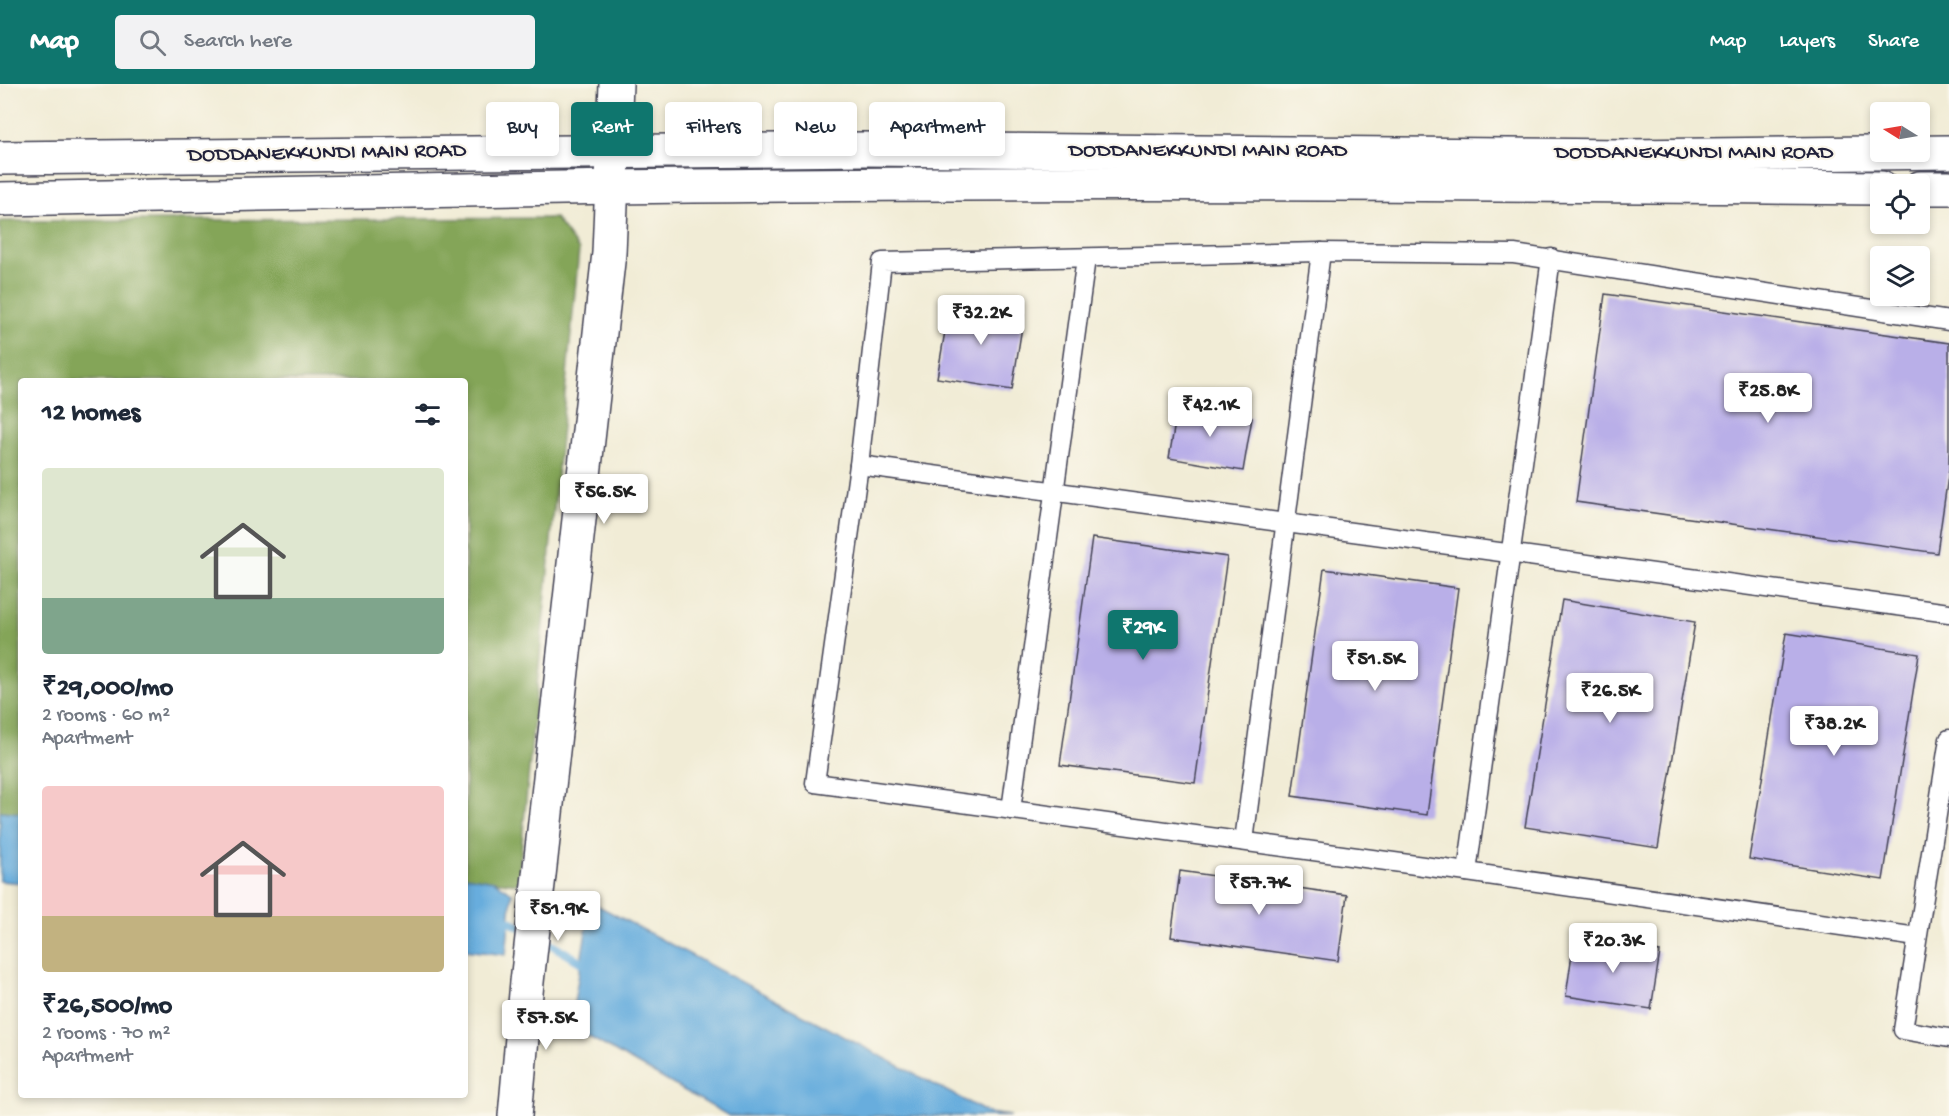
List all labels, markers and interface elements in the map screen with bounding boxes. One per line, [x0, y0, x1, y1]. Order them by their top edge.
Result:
search box [115, 15, 535, 69]
text: Map [30, 26, 79, 59]
icon: search [136, 26, 169, 59]
text: Search here [184, 29, 292, 55]
text: Map [1710, 30, 1746, 55]
text: Layers [1779, 30, 1835, 55]
text: Share [1868, 30, 1919, 55]
chip: Buy [486, 102, 559, 156]
chip: Rent [571, 102, 653, 156]
chip: Filters [665, 102, 762, 156]
chip: New [774, 102, 857, 156]
chip: Apartment [869, 102, 1005, 156]
north arrow [1870, 102, 1930, 162]
map controls [1870, 102, 1930, 306]
street label: DODDANEKKUNDI MAIN ROAD [185, 139, 467, 169]
street label: DODDANEKKUNDI MAIN ROAD [1067, 139, 1348, 165]
street label: DODDANEKKUNDI MAIN ROAD [1553, 141, 1834, 167]
button: locate [1870, 174, 1930, 234]
button: layers [1870, 246, 1930, 306]
pin: ₹32.2K [932, 295, 1030, 346]
text: ₹32.2K [952, 303, 1010, 326]
pin: ₹25.8K [1719, 373, 1817, 424]
text: ₹25.8K [1738, 381, 1798, 404]
pin: ₹42.1K [1161, 387, 1259, 438]
text: ₹42.1K [1182, 395, 1238, 418]
icon: filters [411, 398, 444, 431]
text: 12 homes [42, 399, 140, 430]
pin: ₹56.5K [555, 474, 653, 525]
text: ₹56.5K [574, 482, 634, 505]
icon: home [189, 507, 297, 615]
pin: ₹29K [1107, 610, 1179, 661]
text: ₹29K [1122, 618, 1164, 641]
pin: ₹51.5K [1326, 641, 1424, 692]
text: ₹51.5K [1346, 649, 1404, 672]
pin: ₹26.5K [1561, 673, 1659, 724]
text: ₹29,000/mo [42, 674, 173, 705]
text: ₹26.5K [1580, 681, 1640, 704]
text: 2 rooms · 60 m² [42, 705, 170, 728]
pin: ₹38.2K [1785, 706, 1883, 757]
text: ₹38.2K [1804, 714, 1864, 737]
text: Apartment [42, 728, 132, 751]
icon: home [189, 825, 297, 933]
pin: ₹57.7K [1210, 865, 1308, 916]
text: ₹57.7K [1229, 873, 1289, 896]
pin: ₹51.9K [509, 891, 607, 942]
text: ₹51.9K [529, 899, 587, 922]
pin: ₹20.3K [1564, 923, 1662, 974]
text: ₹20.3K [1583, 931, 1643, 954]
text: ₹26,500/mo [42, 992, 172, 1023]
pin: ₹57.5K [497, 1000, 595, 1051]
text: ₹57.5K [516, 1008, 576, 1031]
text: 2 rooms · 70 m² [42, 1023, 170, 1046]
text: Apartment [42, 1046, 132, 1069]

